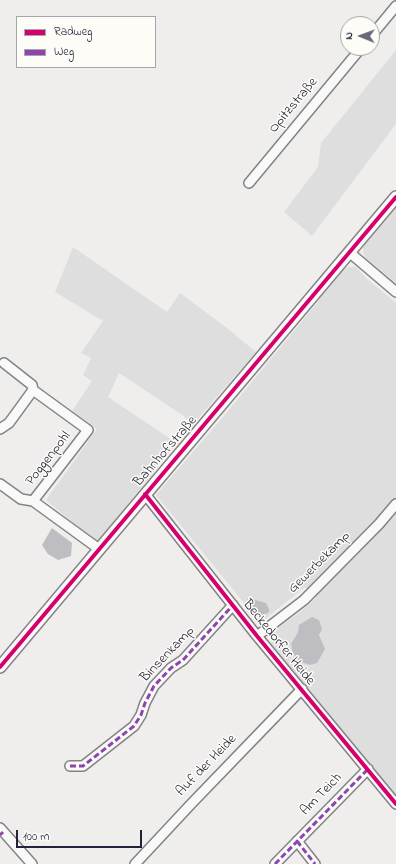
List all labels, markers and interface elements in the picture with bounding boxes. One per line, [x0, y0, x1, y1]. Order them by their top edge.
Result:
legend [16, 16, 156, 68]
north arrow [340, 16, 380, 56]
text: Radweg [54, 23, 93, 41]
text: N [341, 32, 357, 40]
text: Weg [54, 43, 74, 61]
street label: Opitzstraße [266, 75, 322, 137]
street label: Bahnhofstraße [131, 413, 201, 491]
street label: Poggenpohl [23, 429, 75, 489]
street label: Gewerbekamp [286, 529, 354, 597]
street label: Beckedorfer Heide [238, 597, 318, 689]
street label: Binsenkamp [137, 624, 199, 686]
street label: Auf der Heide [173, 732, 241, 800]
street label: Am Teich [298, 770, 346, 820]
scale bar [18, 822, 144, 848]
text: 100 m [23, 828, 50, 846]

